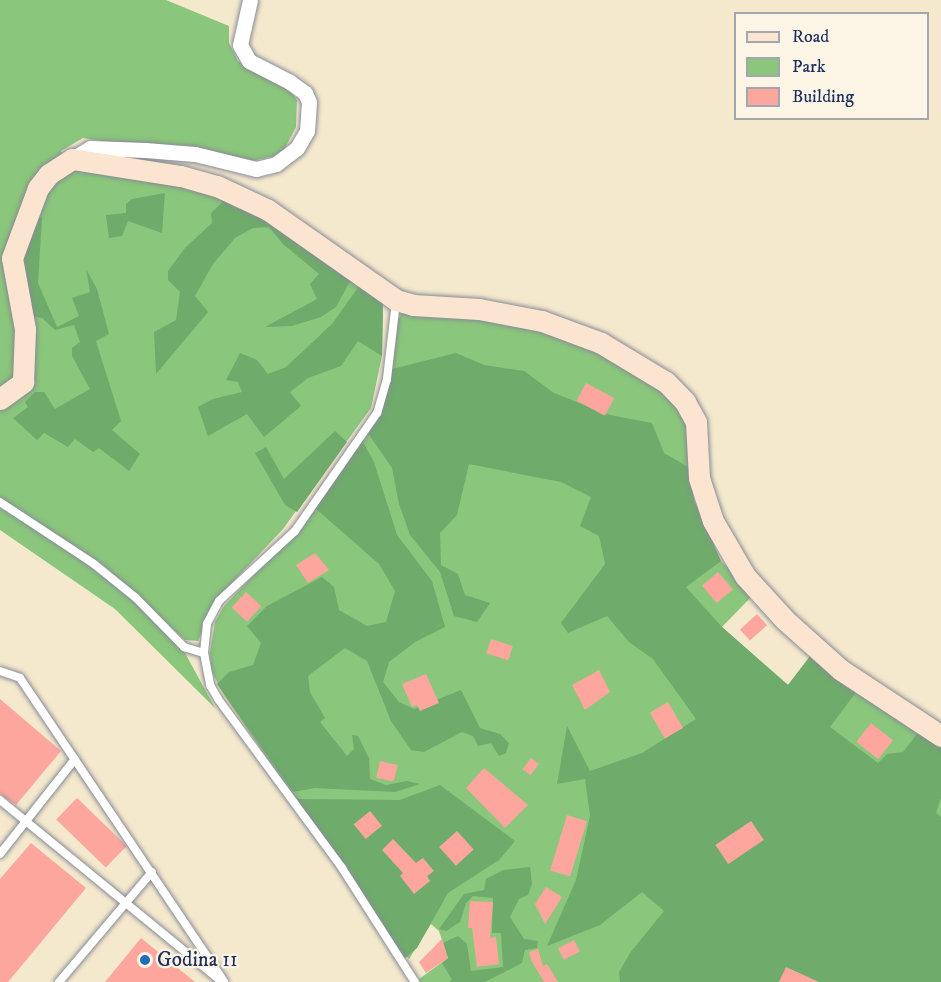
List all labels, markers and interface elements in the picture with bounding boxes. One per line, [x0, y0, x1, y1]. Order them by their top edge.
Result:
legend [734, 12, 929, 120]
text: Road [792, 26, 829, 48]
text: Park [792, 56, 826, 78]
text: Building [792, 86, 854, 108]
place label: Godina 11 [157, 947, 238, 973]
marker: Godina 11 [138, 953, 152, 967]

